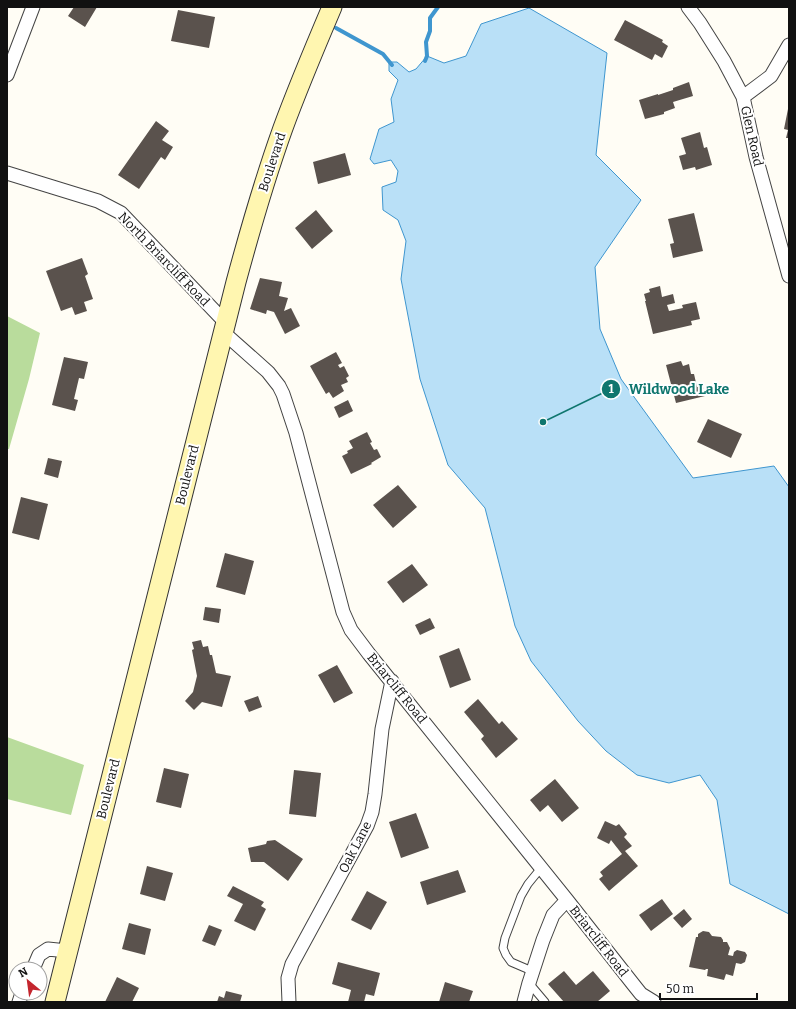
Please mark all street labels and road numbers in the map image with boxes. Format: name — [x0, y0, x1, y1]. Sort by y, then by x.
street label: Glen Road — [738, 104, 766, 168]
street label: Boulevard — [255, 130, 289, 193]
street label: North Briarcliff Road — [115, 209, 213, 309]
street label: Boulevard — [172, 443, 202, 507]
street label: Briarcliff Road — [364, 650, 430, 726]
street label: Boulevard — [93, 757, 123, 821]
street label: Oak Lane — [336, 819, 374, 875]
street label: Briarcliff Road — [567, 902, 632, 980]

